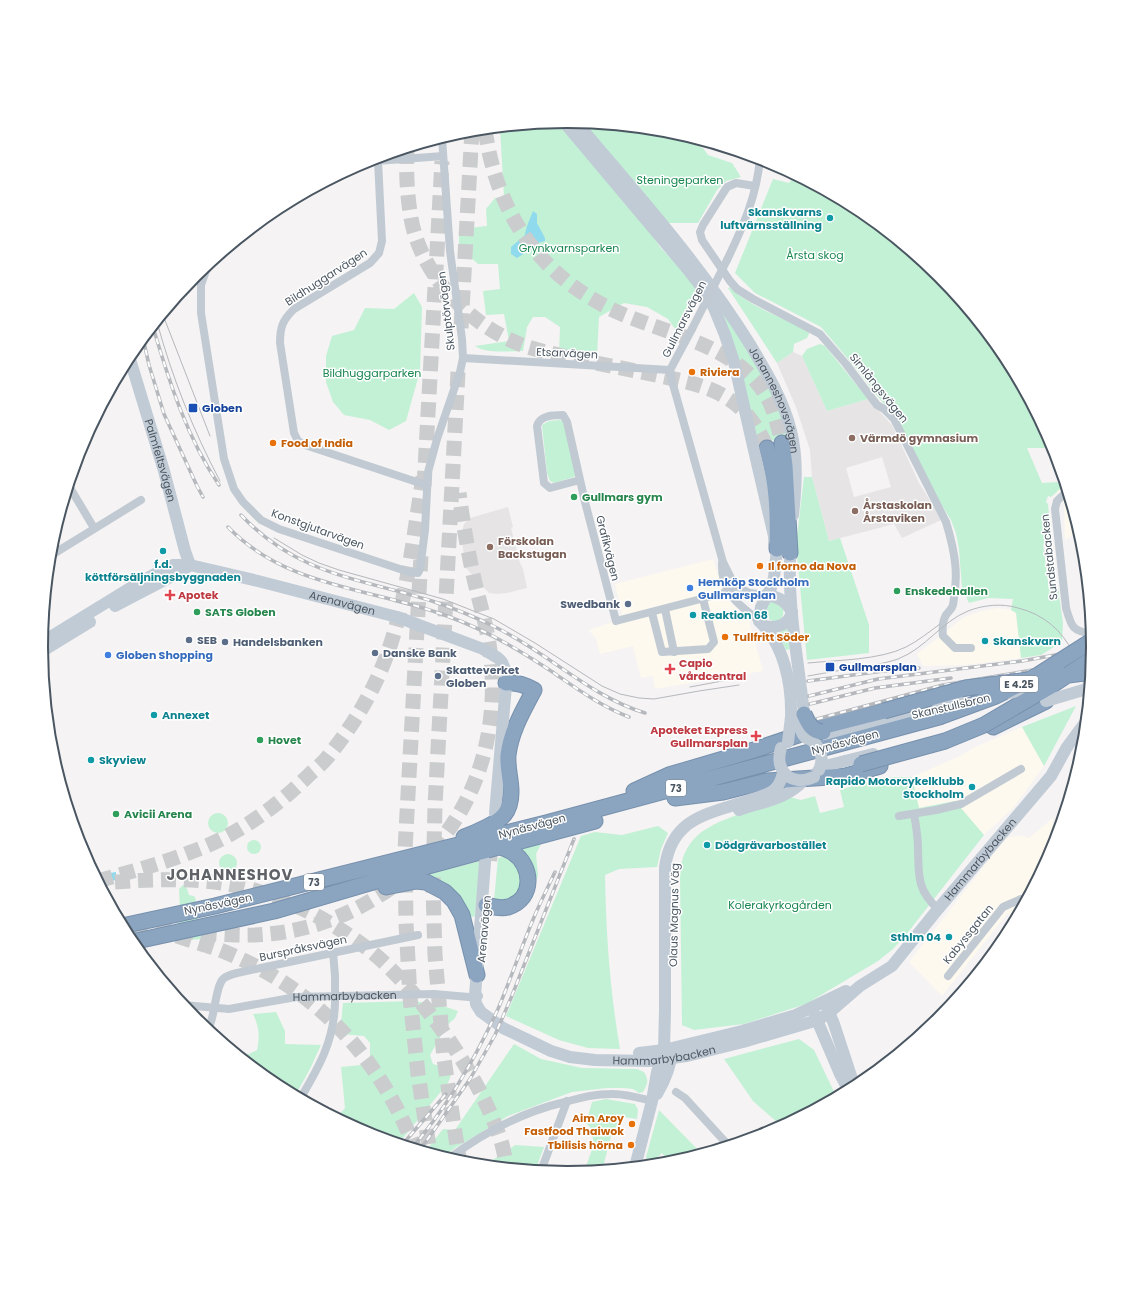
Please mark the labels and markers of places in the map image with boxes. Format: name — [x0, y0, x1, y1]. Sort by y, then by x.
place label: Skanskvarns luftvärnsställning — [720, 204, 822, 233]
marker: Skanskvarns luftvärnsställning — [825, 213, 835, 223]
place label: Riviera — [700, 364, 740, 380]
marker: Riviera — [687, 367, 697, 377]
place label: Globen — [202, 400, 242, 416]
marker: Globen — [187, 402, 199, 414]
place label: Värmdö gymnasium — [860, 430, 978, 446]
marker: Värmdö gymnasium — [847, 433, 857, 443]
place label: Food of India — [281, 435, 353, 451]
marker: Food of India — [268, 438, 278, 448]
place label: Gullmars gym — [582, 489, 663, 505]
marker: Gullmars gym — [569, 492, 579, 502]
place label: Årstaskolan Årstaviken — [863, 497, 932, 526]
marker: Årstaskolan Årstaviken — [850, 506, 860, 516]
place label: Förskolan Backstugan — [498, 533, 567, 562]
marker: Förskolan Backstugan — [485, 542, 495, 552]
marker: f.d. köttförsäljningsbyggnaden — [158, 546, 168, 556]
place label: f.d. köttförsäljningsbyggnaden — [85, 556, 241, 585]
place label: Il forno da Nova — [768, 558, 856, 574]
marker: Il forno da Nova — [755, 561, 765, 571]
place label: Hemköp Stockholm Gullmarsplan — [698, 574, 809, 603]
marker: Hemköp Stockholm Gullmarsplan — [685, 583, 695, 593]
place label: Enskedehallen — [905, 583, 988, 599]
marker: Enskedehallen — [892, 586, 902, 596]
place label: Apotek — [178, 587, 219, 603]
marker: Apotek — [165, 590, 175, 600]
place label: Swedbank — [560, 596, 620, 612]
marker: Swedbank — [623, 599, 633, 609]
place label: SATS Globen — [205, 604, 276, 620]
marker: SATS Globen — [192, 607, 202, 617]
place label: Reaktion 68 — [701, 607, 768, 623]
marker: Reaktion 68 — [688, 610, 698, 620]
place label: Tullfritt Söder — [733, 629, 810, 645]
place label: SEB — [197, 632, 217, 648]
marker: Tullfritt Söder — [720, 632, 730, 642]
place label: Skanskvarn — [993, 633, 1061, 649]
place label: Handelsbanken — [233, 634, 323, 650]
marker: SEB — [184, 635, 194, 645]
marker: Skanskvarn — [980, 636, 990, 646]
marker: Handelsbanken — [220, 637, 230, 647]
place label: Danske Bank — [383, 645, 457, 661]
place label: Globen Shopping — [116, 647, 213, 663]
marker: Danske Bank — [370, 648, 380, 658]
marker: Globen Shopping — [103, 650, 113, 660]
place label: Capio vårdcentral — [679, 655, 746, 684]
place label: Gullmarsplan — [839, 659, 917, 675]
marker: Gullmarsplan — [824, 661, 836, 673]
place label: Skatteverket Globen — [446, 662, 520, 691]
marker: Capio vårdcentral — [664, 663, 676, 675]
marker: Skatteverket Globen — [433, 671, 443, 681]
place label: Annexet — [162, 707, 210, 723]
marker: Annexet — [149, 710, 159, 720]
place label: Apoteket Express Gullmarsplan — [650, 722, 748, 751]
marker: Apoteket Express Gullmarsplan — [751, 731, 761, 741]
place label: Hovet — [268, 732, 302, 748]
marker: Hovet — [255, 735, 265, 745]
place label: Skyview — [99, 752, 146, 768]
marker: Skyview — [86, 755, 96, 765]
place label: Rapido Motorcykelklubb Stockholm — [826, 773, 965, 802]
marker: Rapido Motorcykelklubb Stockholm — [967, 782, 977, 792]
place label: Avicii Arena — [124, 806, 192, 822]
marker: Avicii Arena — [111, 809, 121, 819]
place label: Dödgrävarbostället — [715, 837, 827, 853]
marker: Dödgrävarbostället — [702, 840, 712, 850]
place label: Sthlm 04 — [891, 929, 942, 945]
marker: Sthlm 04 — [944, 932, 954, 942]
place label: Aim Aroy Fastfood Thaiwok — [524, 1110, 624, 1139]
marker: Aim Aroy Fastfood Thaiwok — [627, 1119, 637, 1129]
place label: Tbilisis hörna — [547, 1137, 623, 1153]
marker: Tbilisis hörna — [626, 1140, 636, 1150]

